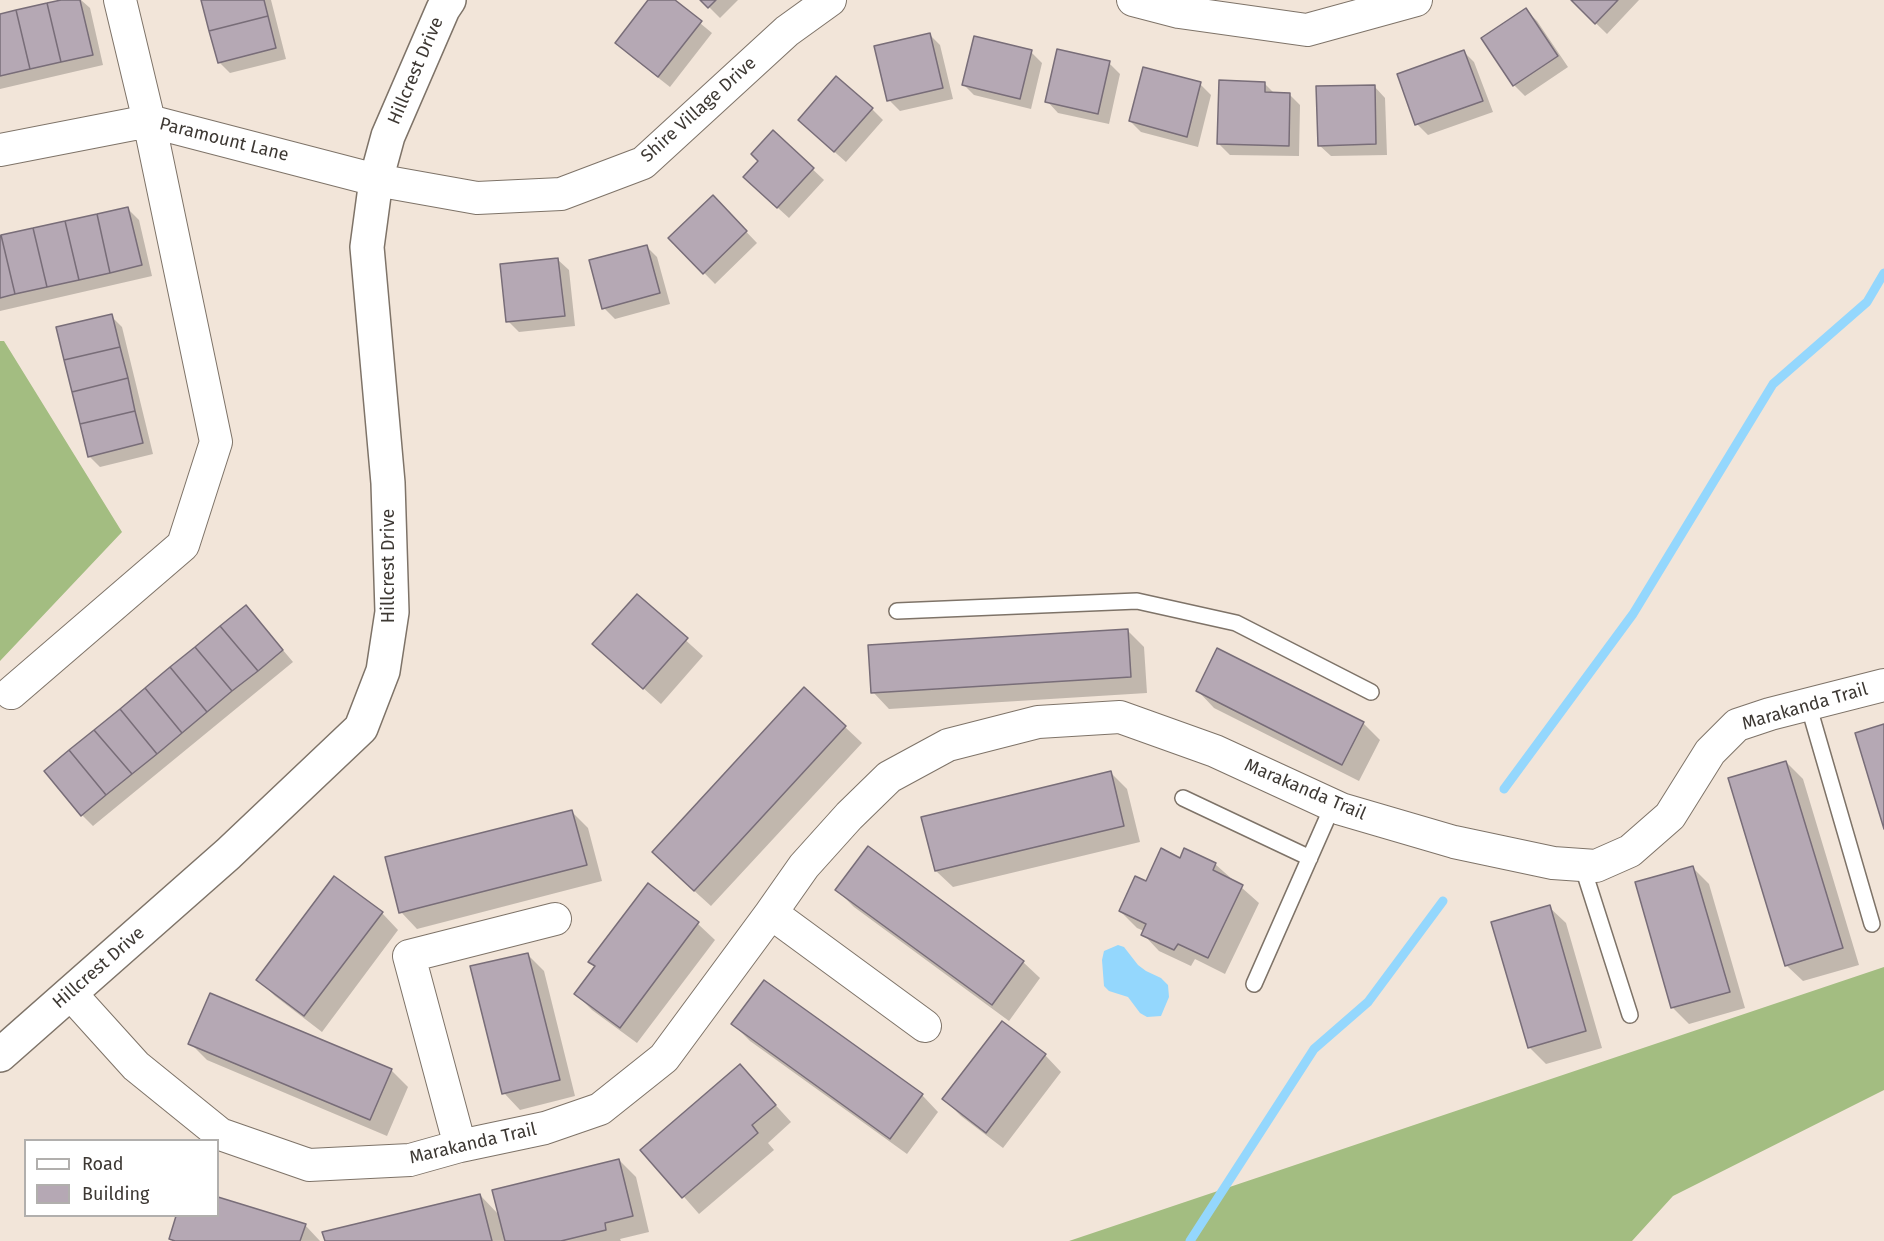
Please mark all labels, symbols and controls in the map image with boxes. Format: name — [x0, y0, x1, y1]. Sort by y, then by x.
street label: Hillcrest Drive — [384, 14, 448, 128]
street label: Shire Village Drive — [637, 53, 761, 167]
street label: Paramount Lane — [157, 113, 291, 167]
street label: Hillcrest Drive — [378, 509, 400, 623]
street label: Marakanda Trail — [1740, 679, 1870, 735]
street label: Marakanda Trail — [1241, 755, 1369, 825]
street label: Hillcrest Drive — [49, 922, 149, 1014]
street label: Marakanda Trail — [407, 1119, 539, 1169]
legend — [24, 1139, 219, 1217]
text: Road — [82, 1153, 124, 1175]
text: Building — [82, 1183, 149, 1205]

